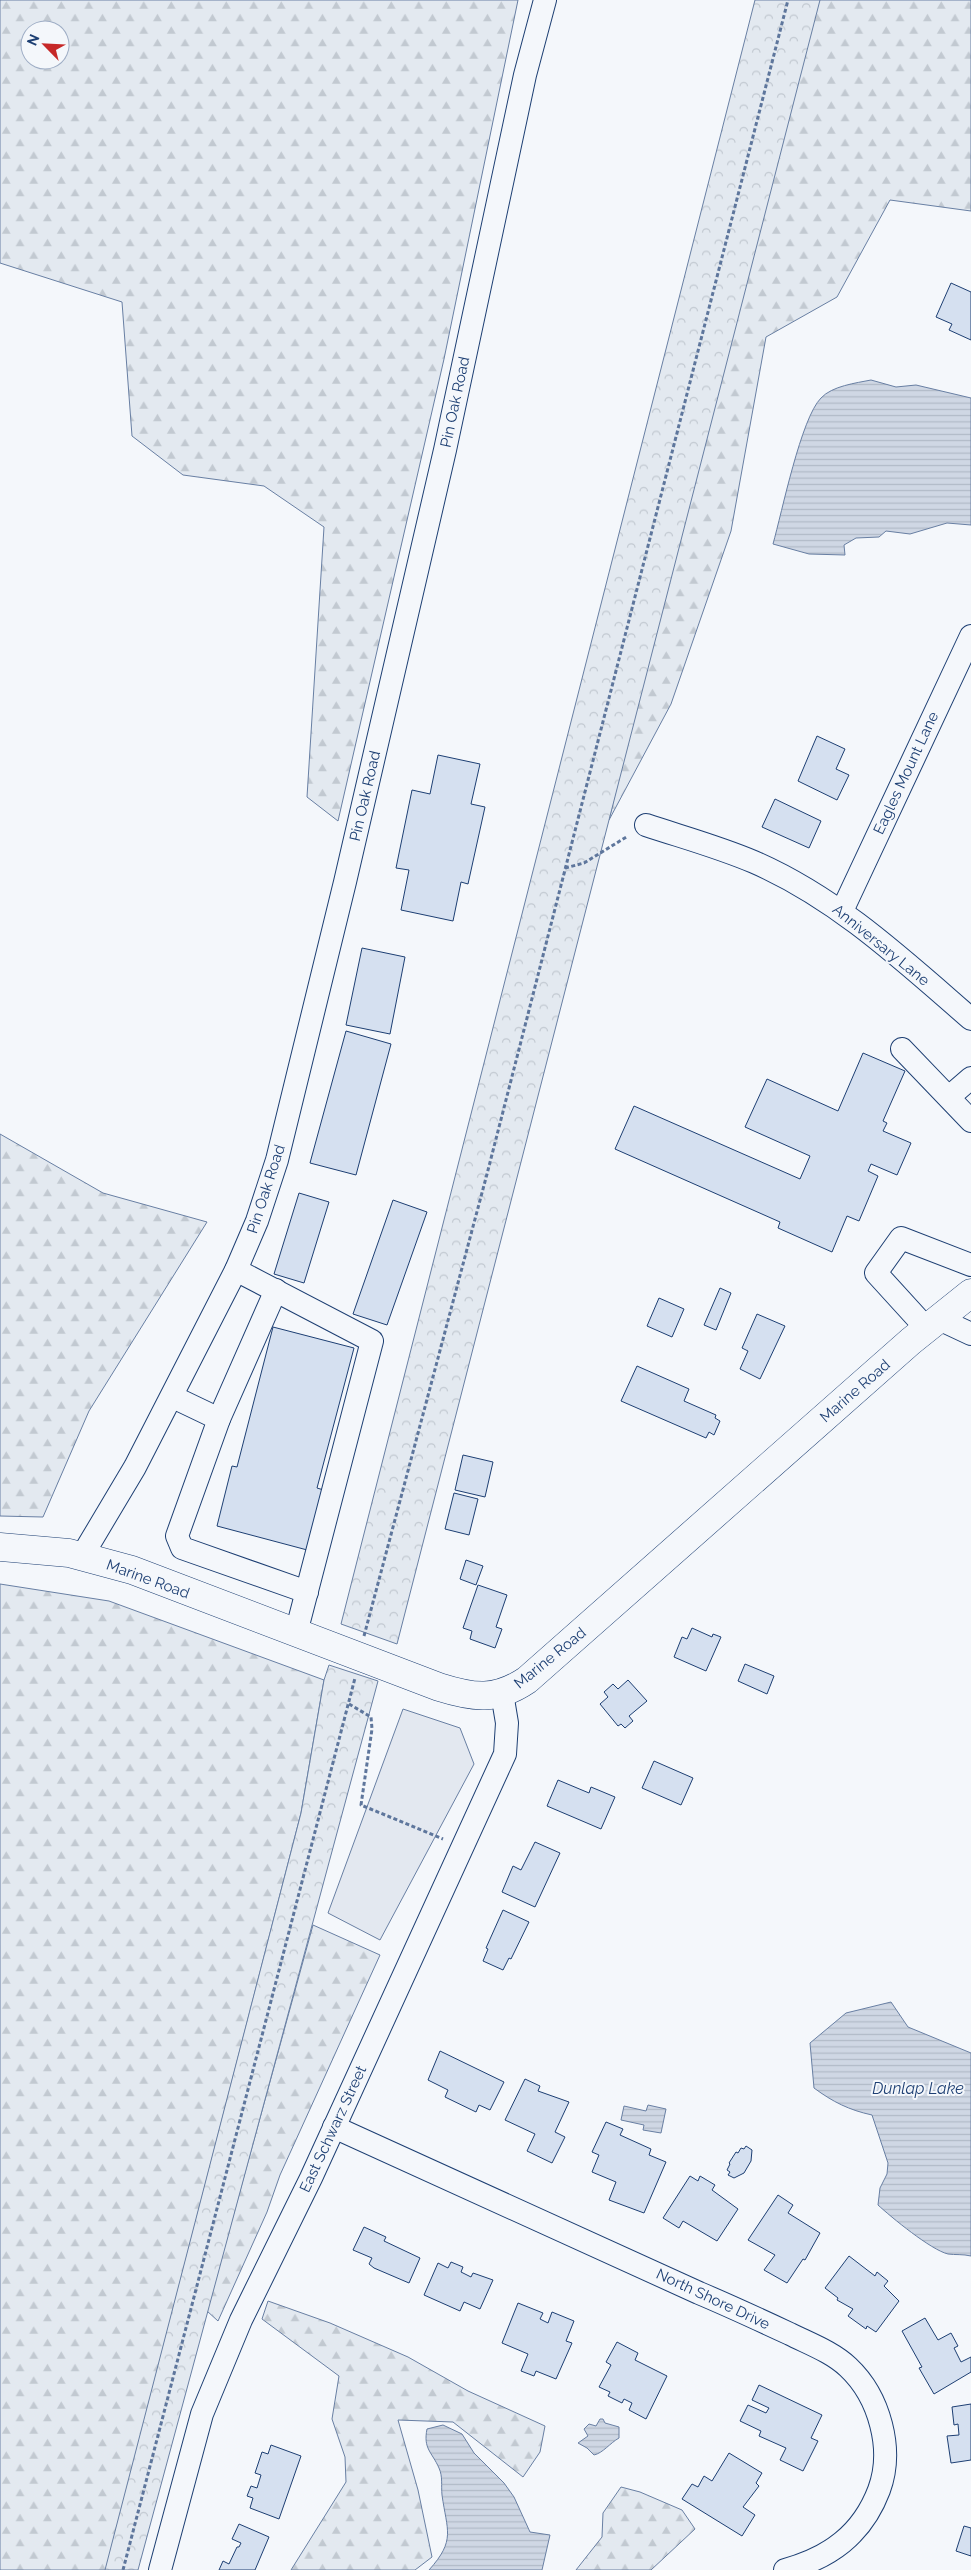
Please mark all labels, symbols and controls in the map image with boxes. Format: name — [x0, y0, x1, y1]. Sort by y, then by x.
north arrow — [20, 20, 70, 70]
text: N — [24, 32, 43, 48]
street label: Pin Oak Road — [437, 355, 473, 449]
street label: Eagles Mount Lane — [870, 709, 942, 837]
street label: Pin Oak Road — [346, 749, 384, 843]
street label: Anniversary Lane — [829, 900, 933, 990]
street label: Pin Oak Road — [243, 1142, 289, 1236]
street label: Marine Road — [816, 1356, 894, 1426]
street label: Marine Road — [104, 1556, 192, 1602]
street label: Marine Road — [510, 1624, 590, 1692]
street label: East Schwarz Street — [296, 2063, 370, 2195]
water label: Dunlap Lake — [872, 2079, 964, 2098]
street label: North Shore Drive — [653, 2265, 773, 2333]

